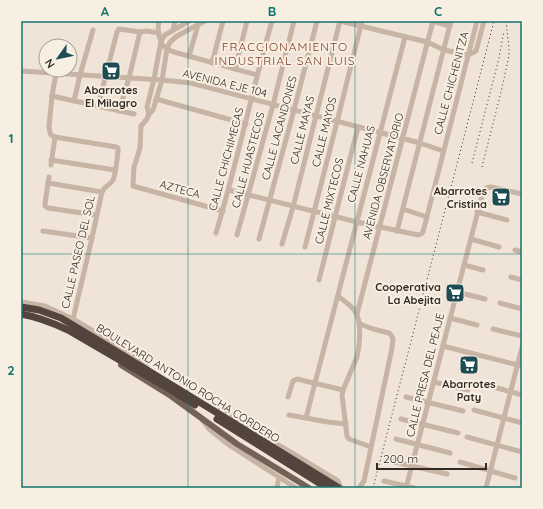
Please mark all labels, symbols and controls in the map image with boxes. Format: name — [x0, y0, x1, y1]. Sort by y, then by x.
text: A — [101, 3, 110, 19]
text: B — [268, 3, 276, 19]
text: C — [434, 3, 442, 19]
street label: CALLE CHICHENITZA — [431, 30, 471, 136]
north arrow — [38, 38, 78, 78]
district label: FRACCIONAMIENTO INDUSTRIAL SAN LUIS — [214, 39, 356, 68]
text: N — [42, 56, 58, 71]
supermarket icon: Abarrotes El Milagro — [100, 60, 122, 82]
street label: AVENIDA EJE 104 — [181, 66, 269, 100]
street label: CALLE LACANDONES — [258, 74, 300, 182]
place label: Abarrotes El Milagro — [84, 83, 138, 110]
street label: CALLE MAYAS — [287, 94, 317, 166]
street label: CALLE MAYOS — [309, 96, 339, 168]
street label: CALLE CHICHIMECAS — [205, 106, 247, 212]
street label: CALLE HUASTECOS — [228, 110, 268, 210]
street label: AVENIDA OBSERVATORIO — [359, 111, 407, 241]
street label: CALLE NAHUAS — [344, 124, 378, 204]
text: 1 — [8, 130, 14, 146]
street label: CALLE MIXTECOS — [312, 156, 346, 246]
street label: AZTECA — [158, 177, 202, 201]
place label: Abarrotes Cristina — [434, 184, 487, 211]
supermarket icon: Abarrotes Cristina — [490, 186, 512, 208]
street label: CALLE PASEO DEL SOL — [58, 194, 98, 310]
place label: Cooperativa La Abejita — [375, 280, 441, 307]
supermarket icon: Cooperativa La Abejita — [444, 282, 466, 304]
street label: CALLE PRESA DEL PEAJE — [403, 312, 447, 438]
street label: BOULEVARD ANTONIO ROCHA CORDERO — [94, 320, 282, 446]
supermarket icon: Abarrotes Paty — [458, 354, 480, 376]
text: 2 — [7, 362, 15, 378]
place label: Abarrotes Paty — [442, 377, 496, 404]
scale bar — [377, 445, 486, 471]
text: 200 m — [383, 451, 418, 466]

